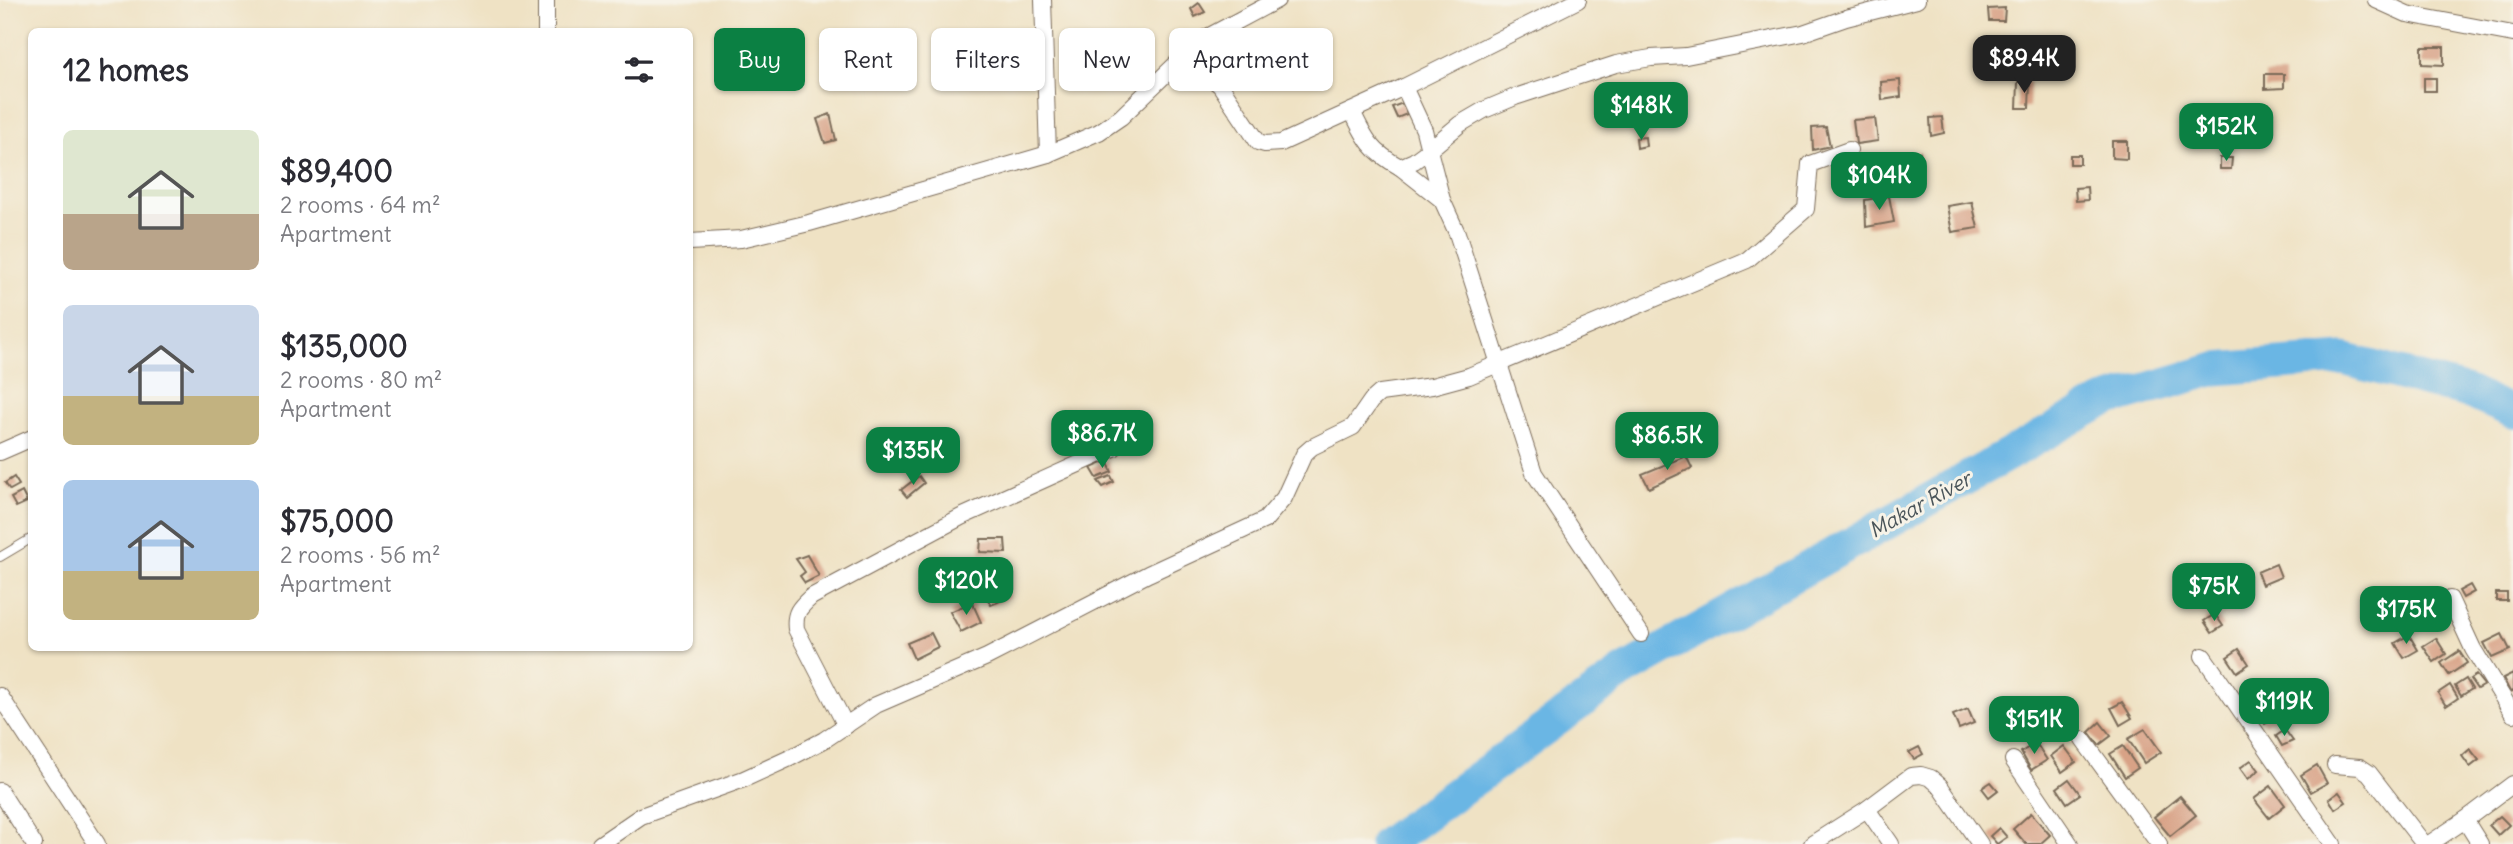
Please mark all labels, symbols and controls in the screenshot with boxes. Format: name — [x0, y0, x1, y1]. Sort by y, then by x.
chip: Buy — [714, 28, 805, 91]
chip: Rent — [819, 28, 917, 91]
chip: Filters — [931, 28, 1045, 91]
chip: New — [1059, 28, 1155, 91]
chip: Apartment — [1169, 28, 1333, 91]
pin: $89.4K — [1967, 36, 2081, 95]
text: $89.4K — [1989, 43, 2059, 72]
text: 12 homes — [63, 51, 189, 89]
icon: filters — [620, 51, 658, 89]
pin: $148K — [1592, 82, 1690, 142]
text: $148K — [1610, 90, 1672, 119]
pin: $152K — [2177, 104, 2275, 163]
text: $152K — [2195, 111, 2257, 140]
text: $89,400 — [280, 152, 393, 190]
pin: $104K — [1830, 152, 1928, 212]
icon: home — [119, 158, 203, 242]
text: $104K — [1847, 160, 1911, 189]
text: 2 rooms · 64 m² — [280, 190, 441, 219]
text: Apartment — [280, 219, 392, 248]
text: $135,000 — [280, 327, 408, 365]
icon: home — [119, 333, 203, 417]
text: 2 rooms · 80 m² — [280, 365, 442, 394]
text: Apartment — [280, 394, 392, 423]
pin: $86.7K — [1045, 410, 1159, 470]
pin: $86.5K — [1610, 412, 1724, 472]
text: $86.7K — [1067, 418, 1137, 447]
text: $86.5K — [1631, 420, 1703, 449]
pin: $135K — [864, 428, 962, 487]
text: $135K — [882, 435, 944, 464]
water label: Makar River — [1864, 464, 1978, 544]
text: $75,000 — [280, 502, 394, 540]
icon: home — [119, 508, 203, 592]
text: 2 rooms · 56 m² — [280, 540, 441, 569]
pin: $120K — [917, 558, 1015, 617]
pin: $75K — [2173, 564, 2255, 623]
text: $120K — [934, 565, 998, 594]
text: Apartment — [280, 569, 392, 598]
text: $75K — [2188, 571, 2240, 600]
pin: $175K — [2357, 586, 2455, 646]
text: $175K — [2376, 594, 2436, 623]
pin: $119K — [2235, 678, 2333, 738]
text: $119K — [2255, 686, 2313, 715]
pin: $151K — [1985, 696, 2083, 756]
text: $151K — [2005, 704, 2063, 733]

